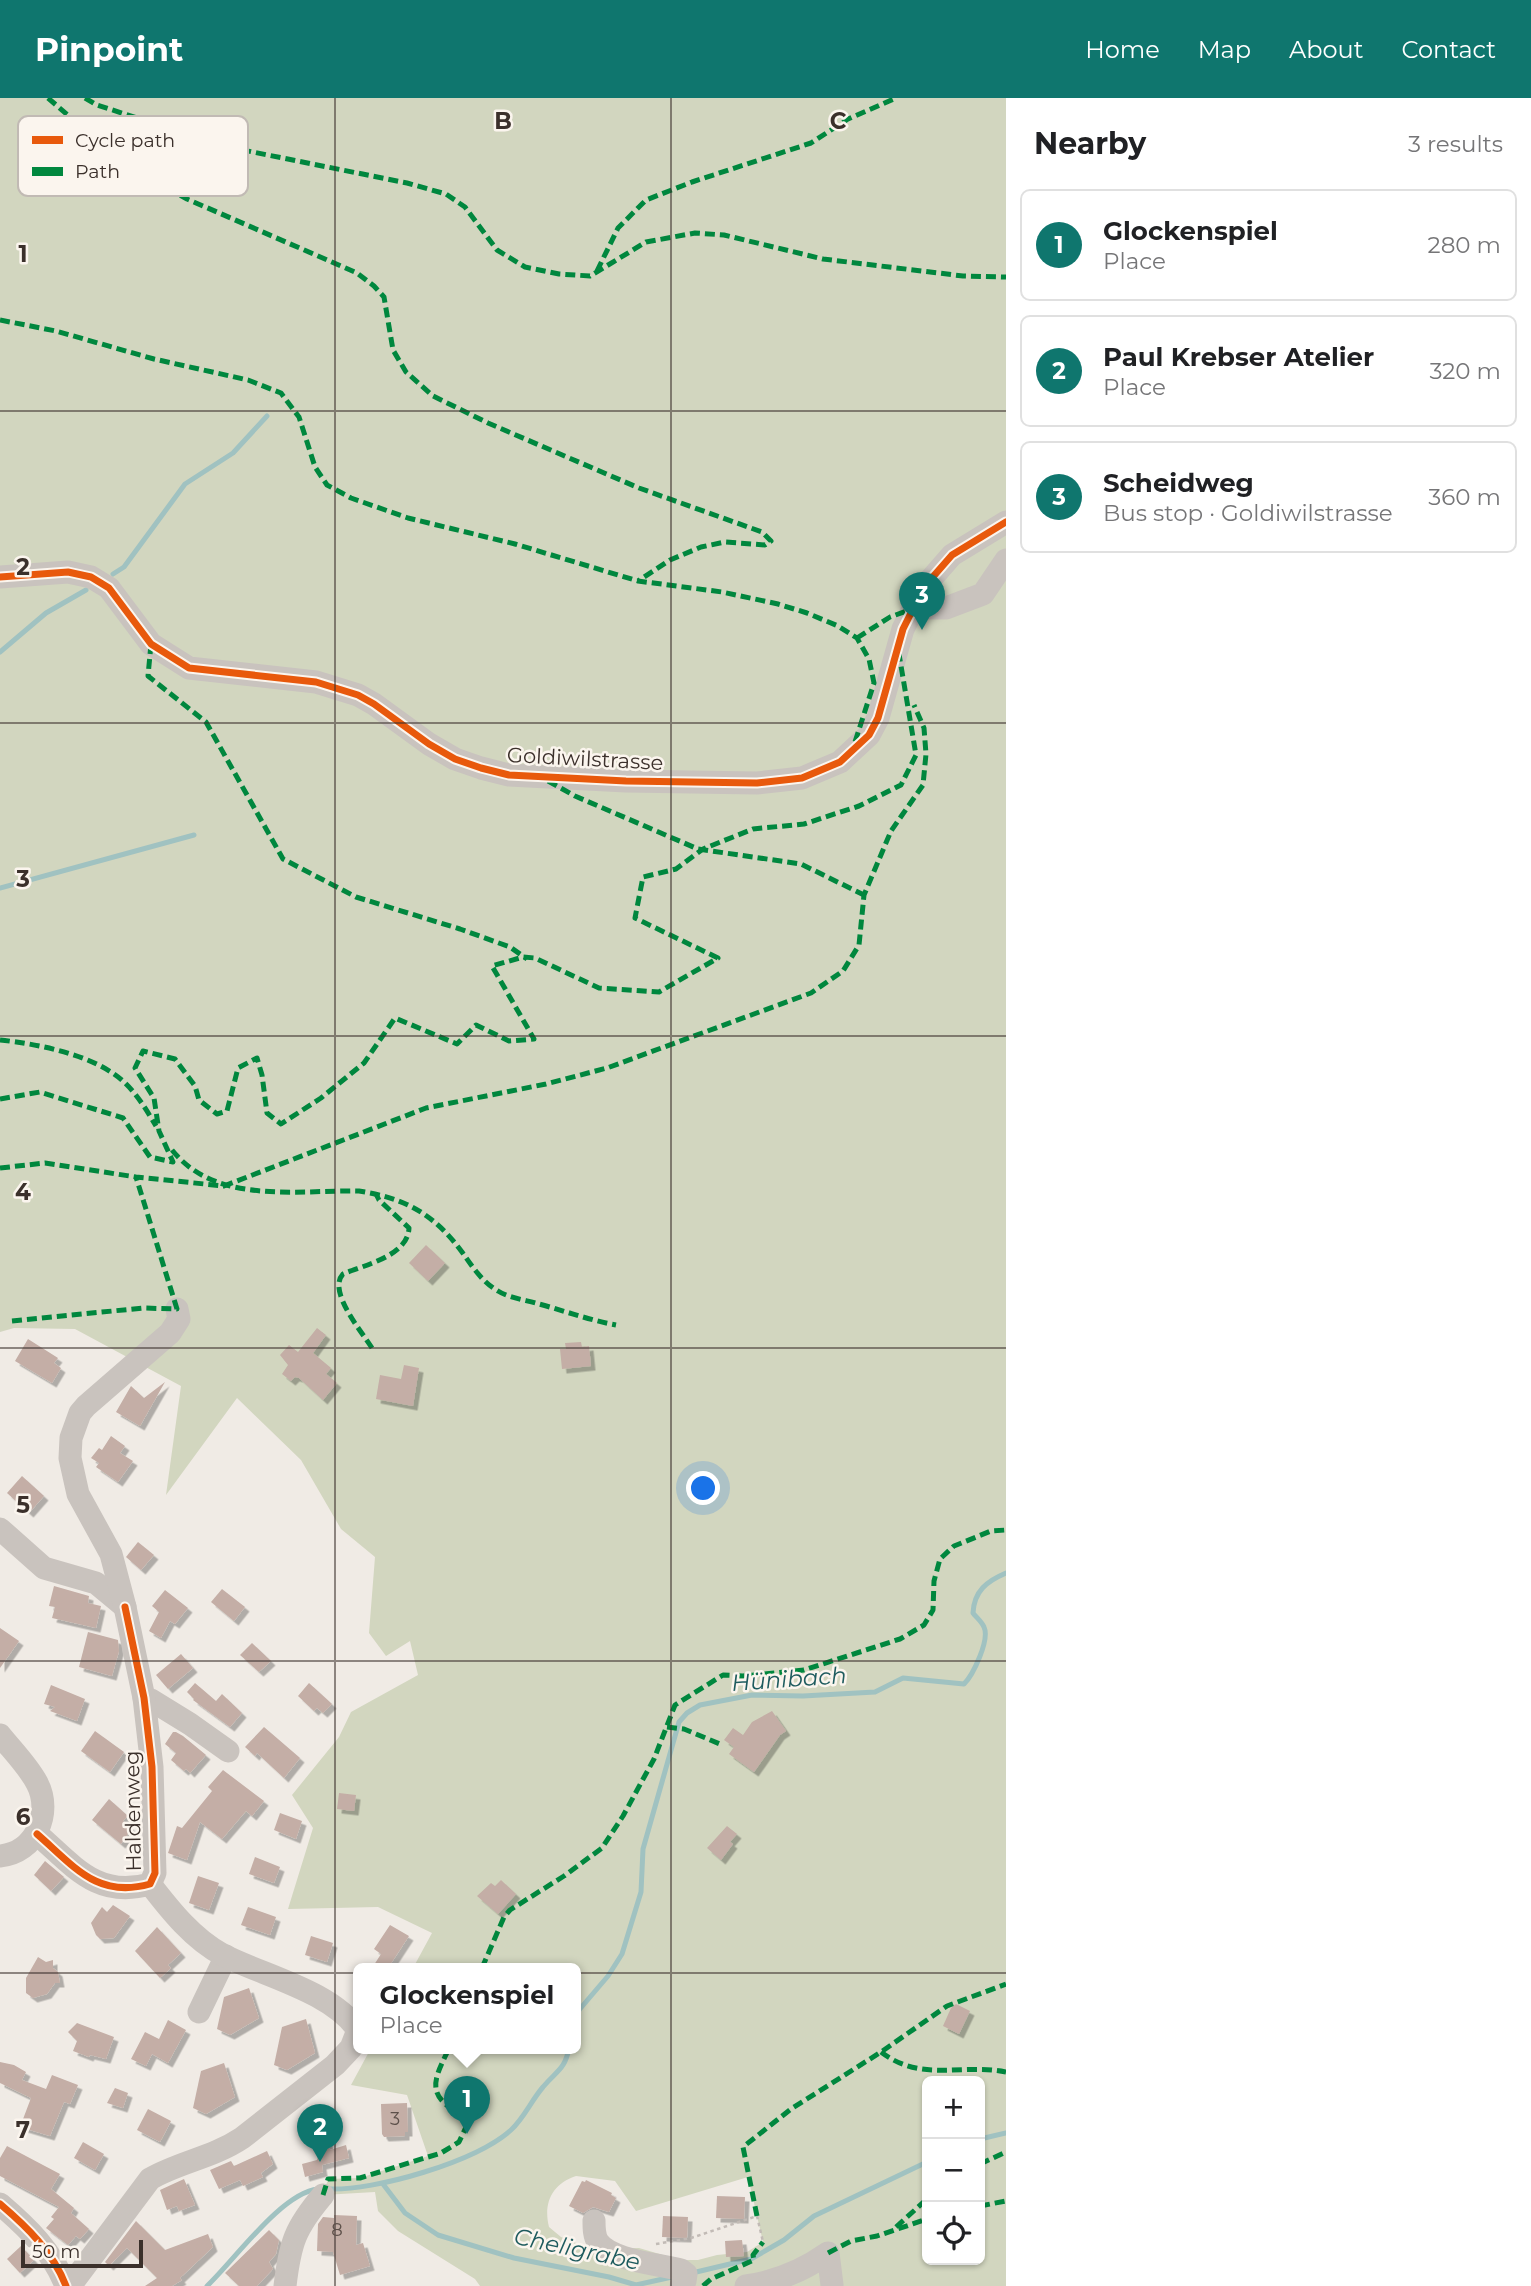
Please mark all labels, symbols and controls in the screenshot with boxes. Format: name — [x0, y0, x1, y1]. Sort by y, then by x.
text: Pinpoint — [35, 29, 183, 69]
text: Home — [1085, 35, 1160, 64]
text: Map — [1198, 35, 1251, 64]
text: About — [1289, 35, 1363, 64]
text: Contact — [1401, 35, 1496, 64]
text: B — [494, 107, 512, 135]
text: C — [830, 107, 847, 135]
legend — [18, 116, 248, 196]
text: Nearby — [1034, 125, 1146, 162]
text: Cycle path — [75, 129, 175, 152]
text: 3 results — [1408, 130, 1503, 158]
text: Path — [75, 160, 120, 183]
text: Glockenspiel — [1103, 215, 1278, 247]
text: 1 — [1054, 231, 1064, 259]
text: 280 m — [1428, 231, 1501, 259]
text: 1 — [18, 240, 28, 268]
text: Place — [1103, 247, 1166, 275]
text: Paul Krebser Atelier — [1103, 341, 1374, 373]
text: 2 — [1052, 357, 1066, 385]
text: 320 m — [1429, 357, 1501, 385]
text: Place — [1103, 373, 1166, 401]
text: Scheidweg — [1103, 467, 1254, 499]
text: 3 — [1052, 483, 1066, 511]
text: 360 m — [1428, 483, 1501, 511]
text: Bus stop · Goldiwilstrasse — [1103, 499, 1393, 527]
text: 2 — [16, 553, 30, 581]
pin: 3 — [899, 572, 945, 630]
street label: Goldiwilstrasse — [506, 742, 664, 775]
text: 3 — [15, 865, 30, 893]
text: 4 — [15, 1178, 31, 1206]
your location — [686, 1471, 720, 1505]
text: 5 — [16, 1491, 30, 1519]
water label: Hünibach — [730, 1661, 848, 1697]
street label: Haldenweg — [119, 1750, 146, 1872]
text: 6 — [16, 1803, 31, 1831]
popup — [353, 1963, 581, 2054]
text: Glockenspiel — [380, 1979, 554, 2011]
text: Place — [380, 2011, 443, 2039]
pin: 1 — [444, 2076, 490, 2134]
map controls — [922, 2076, 985, 2265]
button: + — [922, 2076, 985, 2139]
pin: 2 — [297, 2104, 343, 2162]
house number: 3 — [390, 2108, 400, 2130]
text: 7 — [16, 2116, 30, 2144]
button: − — [922, 2139, 985, 2202]
button: locate — [922, 2202, 985, 2265]
house number: 8 — [331, 2219, 343, 2241]
water label: Cheligrabe — [511, 2222, 643, 2276]
scale bar — [21, 2237, 144, 2269]
text: 50 m — [32, 2240, 80, 2263]

